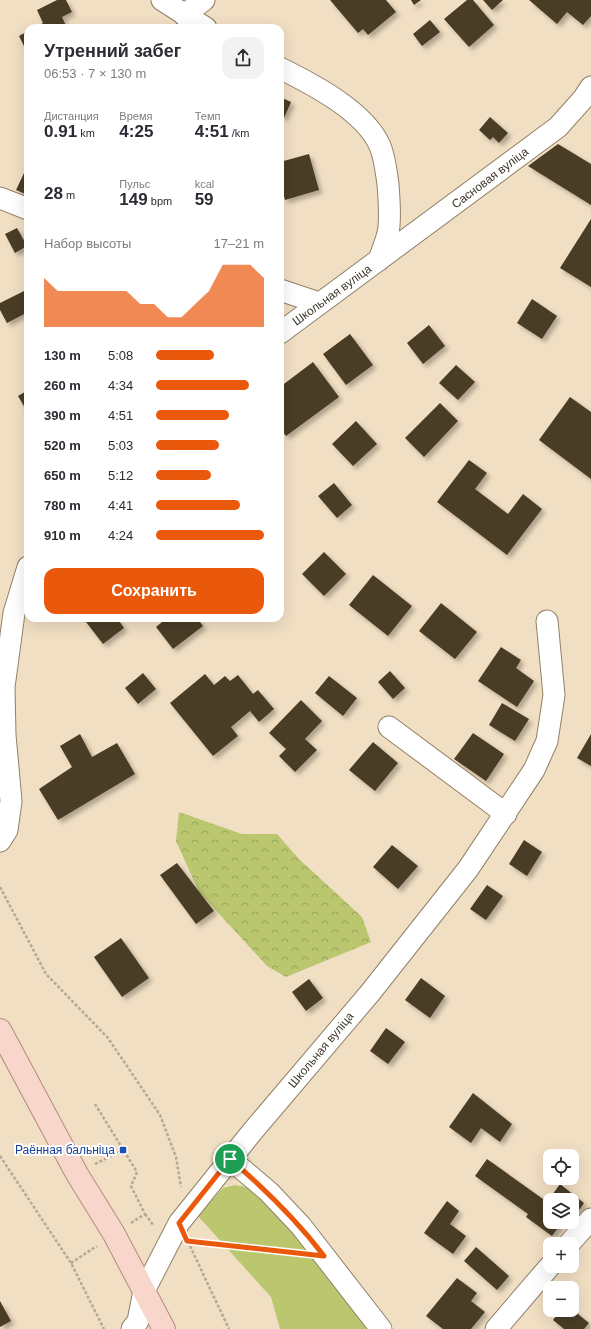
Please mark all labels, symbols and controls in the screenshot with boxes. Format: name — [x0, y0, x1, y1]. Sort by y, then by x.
button: share — [222, 37, 264, 79]
text: Утренний забег — [44, 41, 181, 61]
text: 06:53 · 7 × 130 m — [44, 66, 146, 81]
text: Дистанция — [44, 110, 99, 122]
text: Время — [119, 110, 152, 122]
text: Темп — [195, 110, 220, 122]
text: 0.91 — [44, 122, 77, 141]
text: 4:25 — [119, 122, 153, 141]
text: 4:51 — [195, 122, 229, 141]
text: km — [77, 127, 95, 139]
text: /km — [229, 127, 249, 139]
street label: Сасновая вуліца — [449, 144, 531, 211]
text: Пульс — [119, 178, 150, 190]
text: kcal — [195, 178, 214, 190]
text: 28 — [44, 184, 63, 203]
text: m — [63, 189, 75, 201]
text: 149 — [119, 190, 148, 209]
text: 59 — [195, 190, 214, 209]
text: bpm — [148, 195, 172, 207]
text: Набор высоты — [44, 236, 131, 251]
text: 17–21 m — [213, 236, 264, 251]
street label: Школьная вуліца — [290, 261, 374, 328]
text: 130 m — [44, 348, 81, 363]
text: 5:08 — [108, 348, 133, 363]
text: 260 m — [44, 378, 81, 393]
text: 4:34 — [108, 378, 133, 393]
text: 390 m — [44, 408, 81, 423]
text: 4:51 — [108, 408, 133, 423]
text: 520 m — [44, 438, 81, 453]
text: 5:03 — [108, 438, 133, 453]
text: 650 m — [44, 468, 81, 483]
text: 5:12 — [108, 468, 133, 483]
text: 780 m — [44, 498, 81, 513]
text: 4:41 — [108, 498, 133, 513]
text: 910 m — [44, 528, 81, 543]
text: 4:24 — [108, 528, 133, 543]
button: Сохранить — [44, 568, 264, 614]
street label: Школьная вуліца — [285, 1009, 357, 1091]
pin — [213, 1142, 247, 1176]
place label: Раённая бальніца — [15, 1143, 115, 1157]
marker: Раённая бальніца — [118, 1145, 128, 1155]
icon: arrive — [219, 1148, 241, 1170]
map controls — [543, 1149, 579, 1317]
button: locate — [543, 1149, 579, 1185]
button: layers — [543, 1193, 579, 1229]
button: + — [543, 1237, 579, 1273]
button: − — [543, 1281, 579, 1317]

